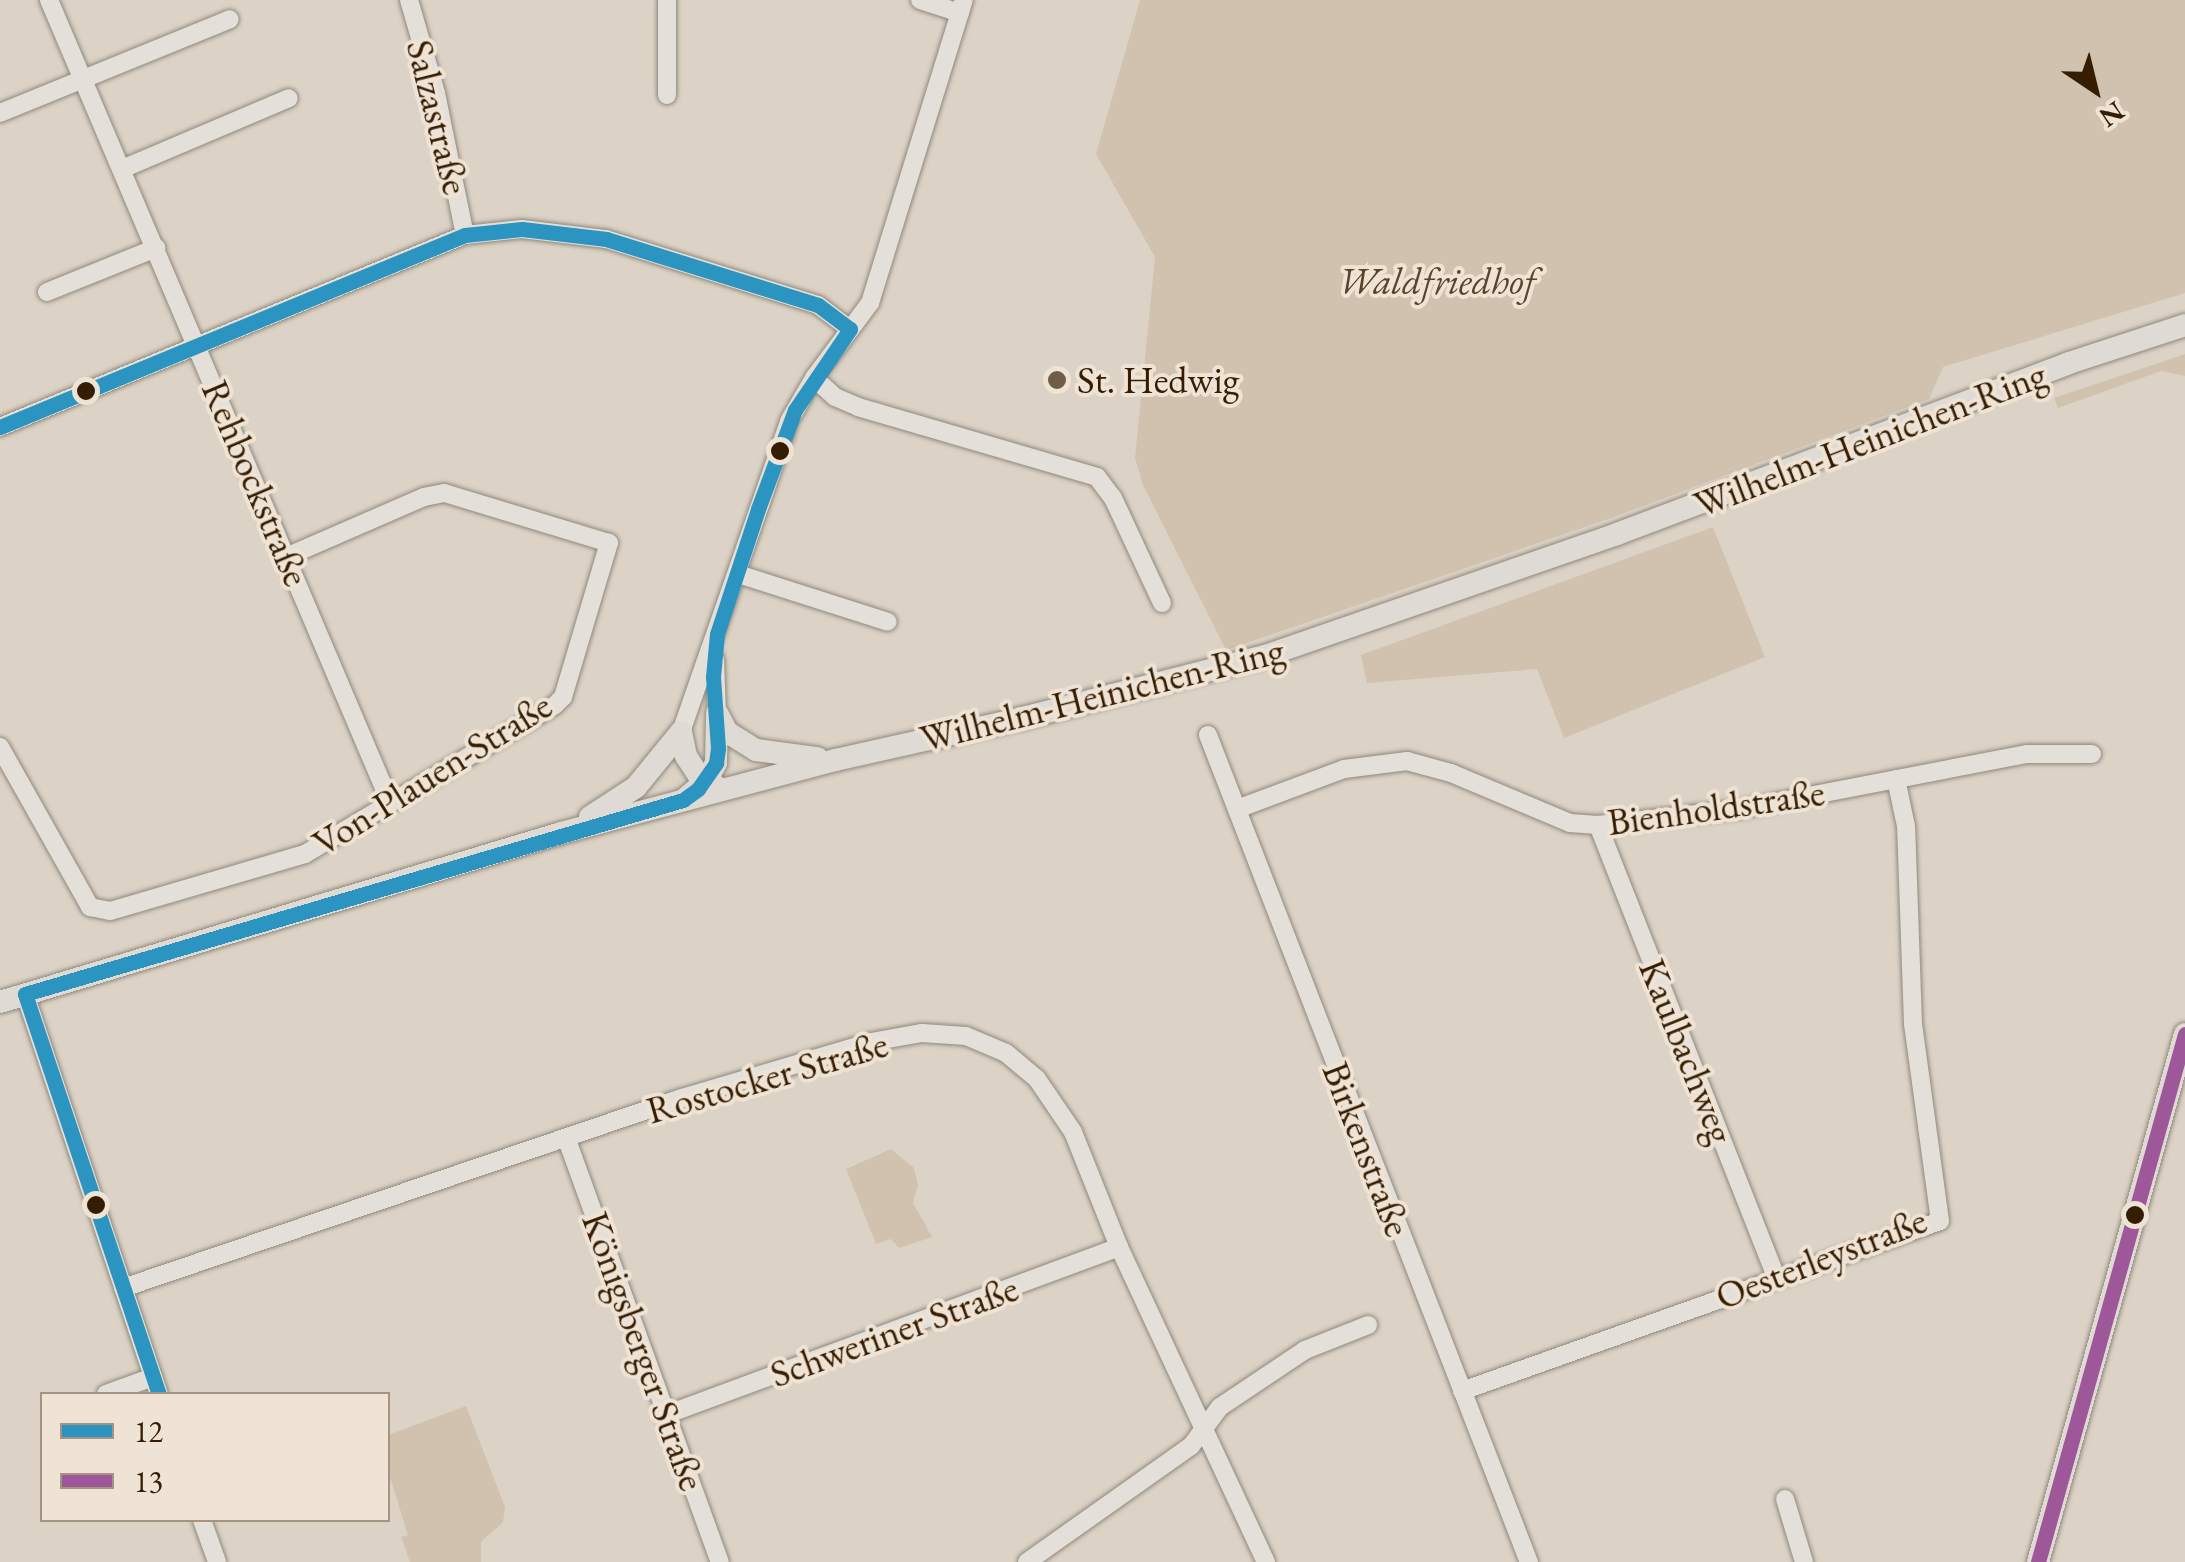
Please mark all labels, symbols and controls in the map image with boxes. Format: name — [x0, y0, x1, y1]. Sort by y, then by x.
street label: Salzastraße — [397, 35, 479, 199]
north arrow — [2045, 40, 2145, 140]
text: N — [2093, 93, 2132, 136]
park label: Waldfriedhof — [1338, 258, 1536, 304]
street label: Wilhelm-Heinichen-Ring — [1687, 351, 2053, 527]
place label: St. Hedwig — [1077, 357, 1239, 403]
marker: St. Hedwig — [1046, 369, 1068, 391]
street label: Rehbockstraße — [192, 373, 320, 593]
unlabelled marker — [76, 381, 96, 401]
unlabelled marker — [770, 441, 790, 461]
street label: Wilhelm-Heinichen-Ring — [915, 627, 1289, 761]
street label: Von-Plauen-Straße — [304, 682, 560, 866]
street label: Bienholdstraße — [1605, 769, 1827, 845]
street label: Kaulbachweg — [1629, 952, 1745, 1150]
street label: Rostocker Straße — [641, 1021, 893, 1133]
street label: Birkenstraße — [1313, 1055, 1421, 1243]
unlabelled marker — [86, 1195, 106, 1215]
street label: Oesterleystraße — [1709, 1197, 1933, 1319]
unlabelled marker — [2125, 1205, 2145, 1225]
street label: Königsberger Straße — [572, 1206, 716, 1496]
street label: Schweriner Straße — [764, 1265, 1024, 1397]
legend — [40, 1392, 390, 1522]
text: 12 — [134, 1412, 163, 1451]
text: 13 — [134, 1462, 163, 1501]

